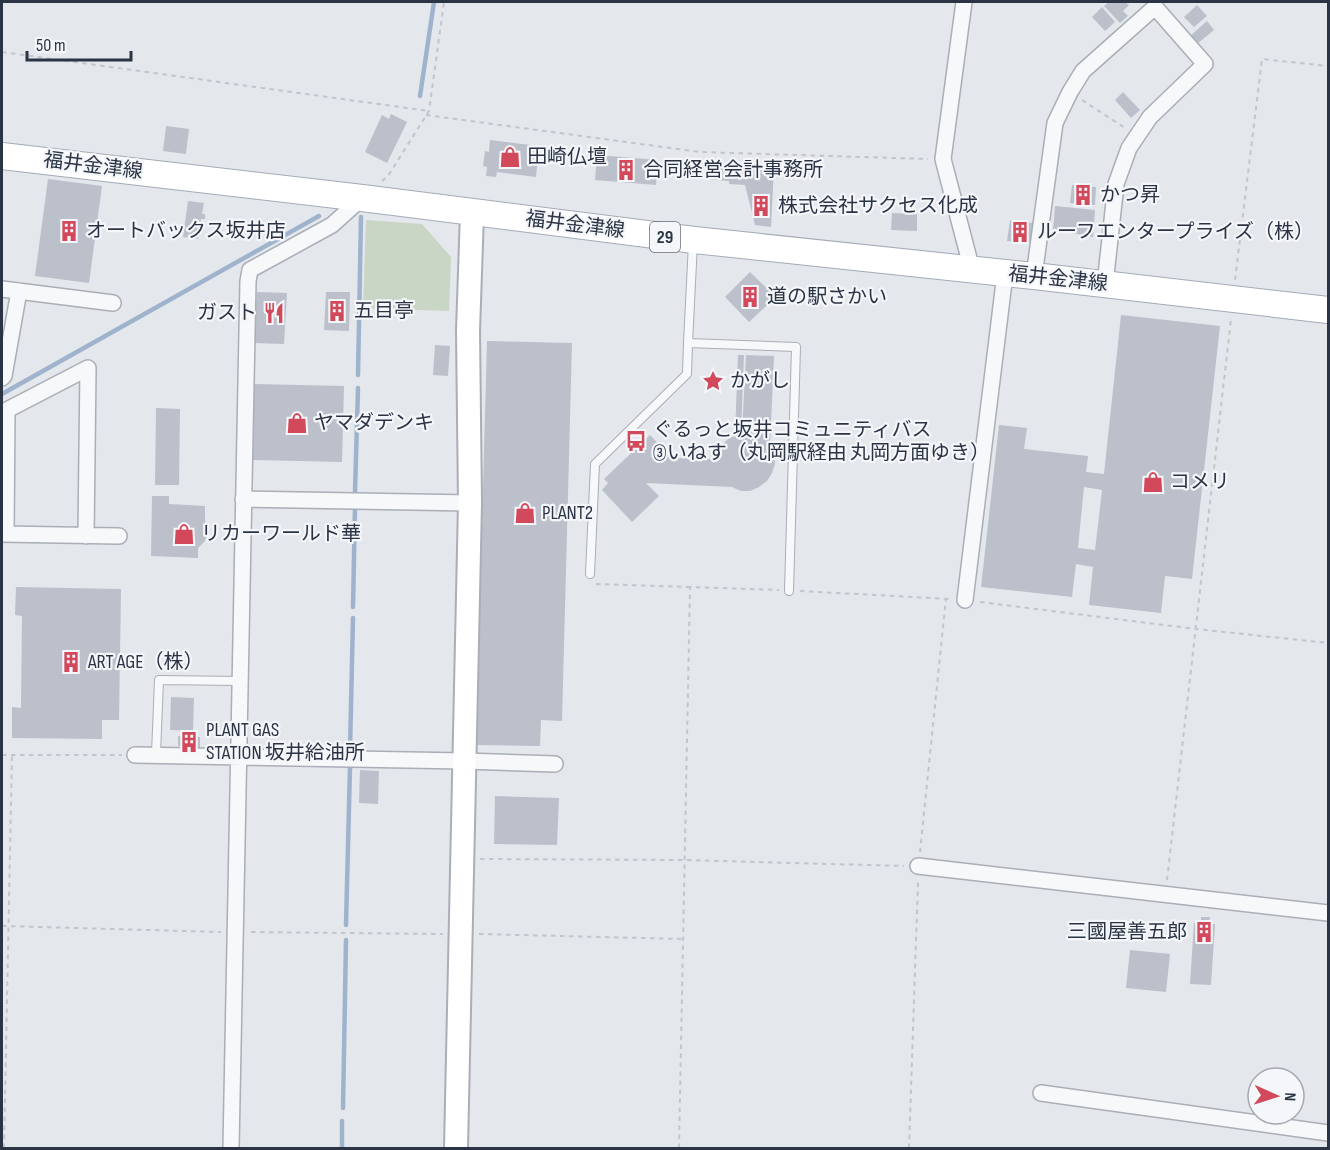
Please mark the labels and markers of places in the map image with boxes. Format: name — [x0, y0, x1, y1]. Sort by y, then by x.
shop icon: 田崎仏壇 — [498, 145, 522, 169]
place label: 田崎仏壇 — [527, 145, 607, 169]
building icon: 合同経営会計事務所 — [614, 158, 638, 182]
place label: 合同経営会計事務所 — [643, 158, 823, 182]
building icon: かつ昇 — [1071, 183, 1095, 207]
place label: かつ昇 — [1100, 183, 1160, 207]
building icon: 株式会社サクセス化成 — [749, 194, 773, 218]
place label: 株式会社サクセス化成 — [778, 194, 978, 218]
building icon: オートバックス坂井店 — [57, 219, 81, 243]
place label: オートバックス坂井店 — [86, 219, 285, 243]
building icon: ルーフエンタープライズ（株） — [1008, 220, 1032, 244]
place label: ルーフエンタープライズ（株） — [1037, 220, 1314, 244]
building icon: 道の駅さかい — [738, 285, 762, 309]
place label: 道の駅さかい — [767, 285, 887, 309]
building icon: 五目亭 — [325, 299, 349, 323]
place label: 五目亭 — [354, 299, 414, 323]
place label: ガスト — [197, 301, 257, 325]
restaurant icon: ガスト — [262, 301, 286, 325]
place icon: かがし — [701, 369, 725, 393]
place label: かがし — [730, 369, 790, 393]
shop icon: ヤマダデンキ — [285, 411, 309, 435]
place label: ヤマダデンキ — [314, 411, 434, 435]
place label: ぐるっと坂井コミュニティバス ③いねす（丸岡駅経由 丸岡方面ゆき） — [653, 418, 990, 465]
bus stop icon: ぐるっと坂井コミュニティバス ③いねす（丸岡駅経由 丸岡方面ゆき） — [624, 429, 648, 453]
shop icon: コメリ — [1141, 470, 1165, 494]
place label: コメリ — [1170, 470, 1230, 494]
shop icon: PLANT2 — [513, 501, 537, 525]
place label: PLANT2 — [542, 501, 593, 525]
shop icon: リカーワールド華 — [172, 522, 196, 546]
place label: リカーワールド華 — [201, 522, 361, 546]
building icon: ART AGE（株） — [59, 650, 83, 674]
place label: ART AGE（株） — [87, 650, 203, 674]
place label: PLANT GAS STATION 坂井給油所 — [206, 718, 365, 765]
building icon: PLANT GAS STATION 坂井給油所 — [177, 730, 201, 754]
place label: 三國屋善五郎 — [1067, 920, 1187, 944]
building icon: 三國屋善五郎 — [1192, 920, 1216, 944]

